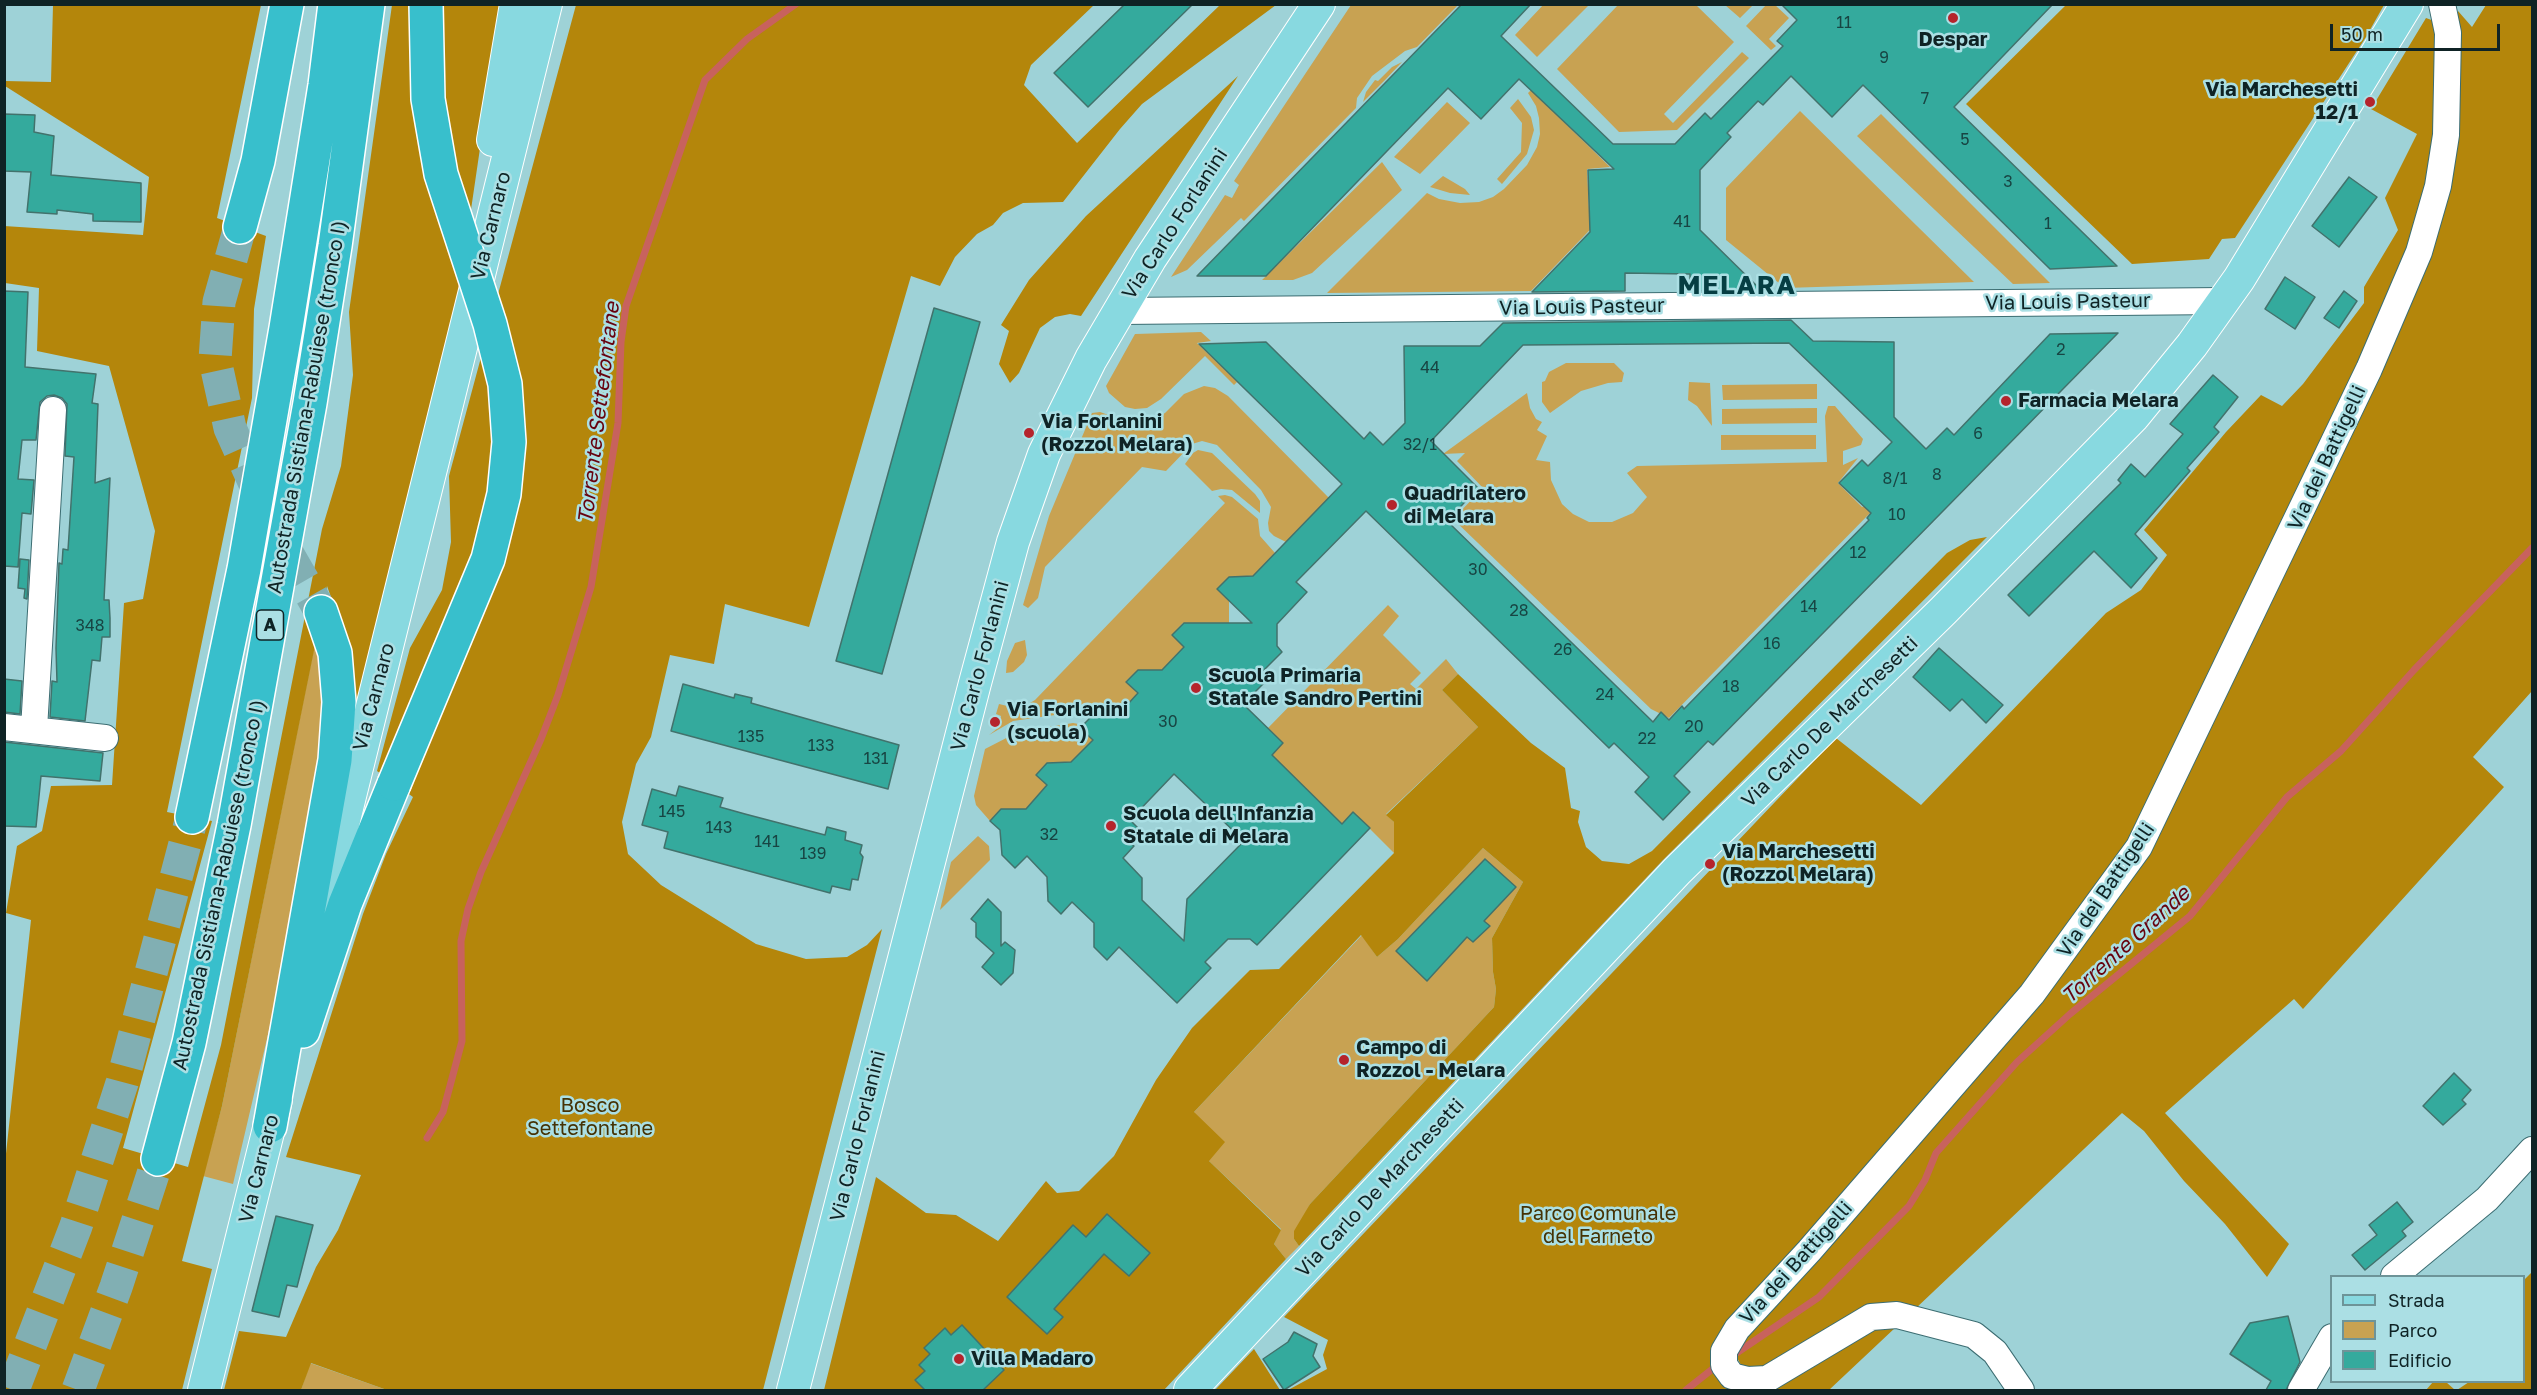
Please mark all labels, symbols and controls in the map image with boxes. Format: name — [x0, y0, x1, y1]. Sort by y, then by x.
marker: Despar — [1946, 11, 1960, 25]
scale bar — [2333, 12, 2502, 50]
house number: 11 — [1836, 13, 1852, 33]
text: 50 m — [2341, 23, 2383, 45]
place label: Despar — [1919, 28, 1987, 52]
house number: 9 — [1879, 48, 1889, 68]
place label: Via Marchesetti 12/1 — [2205, 78, 2358, 125]
house number: 7 — [1921, 89, 1929, 109]
marker: Via Marchesetti 12/1 — [2363, 95, 2377, 109]
house number: 5 — [1960, 130, 1970, 150]
street label: Via Carlo Forlanini — [1117, 144, 1233, 304]
street label: Via Carnaro — [466, 169, 516, 283]
house number: 3 — [2003, 172, 2013, 192]
house number: 41 — [1673, 212, 1691, 232]
house number: 1 — [2044, 214, 2052, 234]
street label: Autostrada Sistiana-Rabuiese (tronco I) — [262, 219, 352, 595]
district label: MELARA — [1678, 270, 1796, 302]
street label: Via Louis Pasteur — [1985, 289, 2151, 315]
street label: Via Louis Pasteur — [1499, 294, 1665, 320]
water label: Torrente Settefontane — [573, 301, 625, 525]
house number: 2 — [2056, 340, 2066, 360]
house number: 44 — [1420, 358, 1440, 378]
street label: Via dei Battigelli — [2283, 382, 2371, 534]
place label: Farmacia Melara — [2018, 389, 2179, 413]
marker: Farmacia Melara — [1999, 394, 2013, 408]
place label: Via Forlanini (Rozzol Melara) — [1041, 410, 1193, 457]
house number: 6 — [1973, 424, 1983, 444]
marker: Via Forlanini (Rozzol Melara) — [1022, 426, 1036, 440]
house number: 32/1 — [1403, 435, 1437, 455]
house number: 8 — [1932, 465, 1942, 485]
house number: 8/1 — [1882, 469, 1908, 489]
place label: Quadrilatero di Melara — [1404, 482, 1526, 529]
marker: Quadrilatero di Melara — [1385, 498, 1399, 512]
house number: 10 — [1888, 505, 1906, 525]
house number: 12 — [1849, 543, 1867, 563]
house number: 30 — [1468, 560, 1488, 580]
street label: Via Carlo Forlanini — [946, 578, 1014, 754]
house number: 14 — [1800, 597, 1818, 617]
house number: 28 — [1509, 601, 1529, 621]
road number: A — [256, 610, 284, 640]
house number: 348 — [76, 616, 104, 636]
street label: Via Carlo De Marchesetti — [1737, 631, 1923, 813]
house number: 16 — [1763, 634, 1781, 654]
street label: Via Carnaro — [348, 640, 400, 754]
house number: 26 — [1554, 640, 1572, 660]
place label: Scuola Primaria Statale Sandro Pertini — [1208, 664, 1422, 711]
house number: 18 — [1722, 677, 1740, 697]
marker: Scuola Primaria Statale Sandro Pertini — [1189, 681, 1203, 695]
house number: 24 — [1595, 685, 1615, 705]
street label: Autostrada Sistiana-Rabuiese (tronco I) — [168, 697, 270, 1073]
place label: Via Forlanini (scuola) — [1007, 698, 1128, 745]
house number: 30 — [1158, 712, 1178, 732]
marker: Via Forlanini (scuola) — [988, 715, 1002, 729]
house number: 20 — [1684, 717, 1704, 737]
house number: 135 — [738, 727, 764, 747]
house number: 22 — [1638, 729, 1656, 749]
house number: 133 — [808, 736, 834, 756]
house number: 131 — [864, 749, 888, 769]
house number: 145 — [659, 802, 685, 822]
place label: Scuola dell'Infanzia Statale di Melara — [1123, 802, 1314, 849]
house number: 143 — [706, 818, 732, 838]
street label: Via dei Battigelli — [2052, 818, 2160, 962]
marker: Scuola dell'Infanzia Statale di Melara — [1104, 819, 1118, 833]
house number: 32 — [1040, 825, 1058, 845]
house number: 141 — [754, 832, 780, 852]
place label: Via Marchesetti (Rozzol Melara) — [1722, 840, 1875, 887]
house number: 139 — [800, 844, 826, 864]
marker: Via Marchesetti (Rozzol Melara) — [1703, 857, 1717, 871]
water label: Torrente Grande — [2057, 881, 2195, 1009]
place label: Campo di Rozzol - Melara — [1356, 1036, 1505, 1083]
street label: Via Carlo Forlanini — [825, 1048, 891, 1224]
marker: Campo di Rozzol - Melara — [1337, 1053, 1351, 1067]
park label: Bosco Settefontane — [527, 1094, 653, 1141]
street label: Via Carlo De Marchesetti — [1291, 1094, 1469, 1282]
street label: Via Carnaro — [234, 1112, 284, 1226]
street label: Via dei Battigelli — [1735, 1197, 1857, 1329]
park label: Parco Comunale del Farneto — [1520, 1202, 1676, 1249]
legend — [2330, 1275, 2525, 1383]
text: Strada — [2388, 1289, 2445, 1311]
text: Parco — [2388, 1319, 2437, 1341]
place label: Villa Madaro — [971, 1347, 1093, 1371]
text: Edificio — [2388, 1349, 2452, 1371]
marker: Villa Madaro — [952, 1352, 966, 1366]

